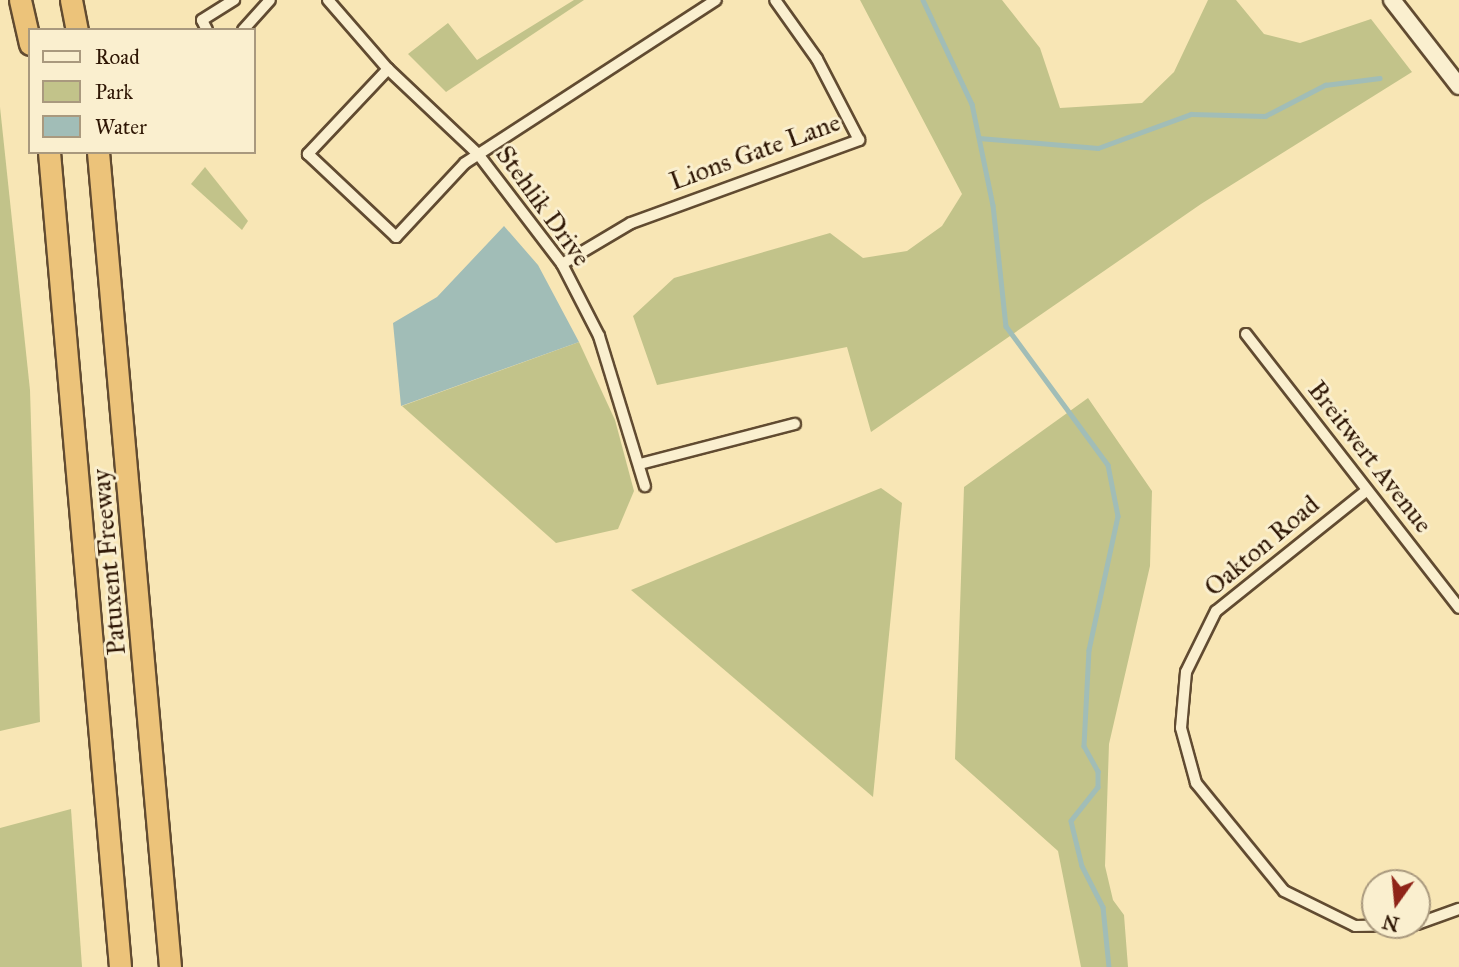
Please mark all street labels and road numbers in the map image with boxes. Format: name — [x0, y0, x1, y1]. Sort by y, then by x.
street label: Lions Gate Lane — [665, 107, 845, 197]
street label: Stehlik Drive — [489, 140, 597, 272]
street label: Breitwert Avenue — [1301, 375, 1439, 539]
street label: Patuxent Freeway — [85, 468, 133, 656]
street label: Oakton Road — [1198, 489, 1326, 603]

